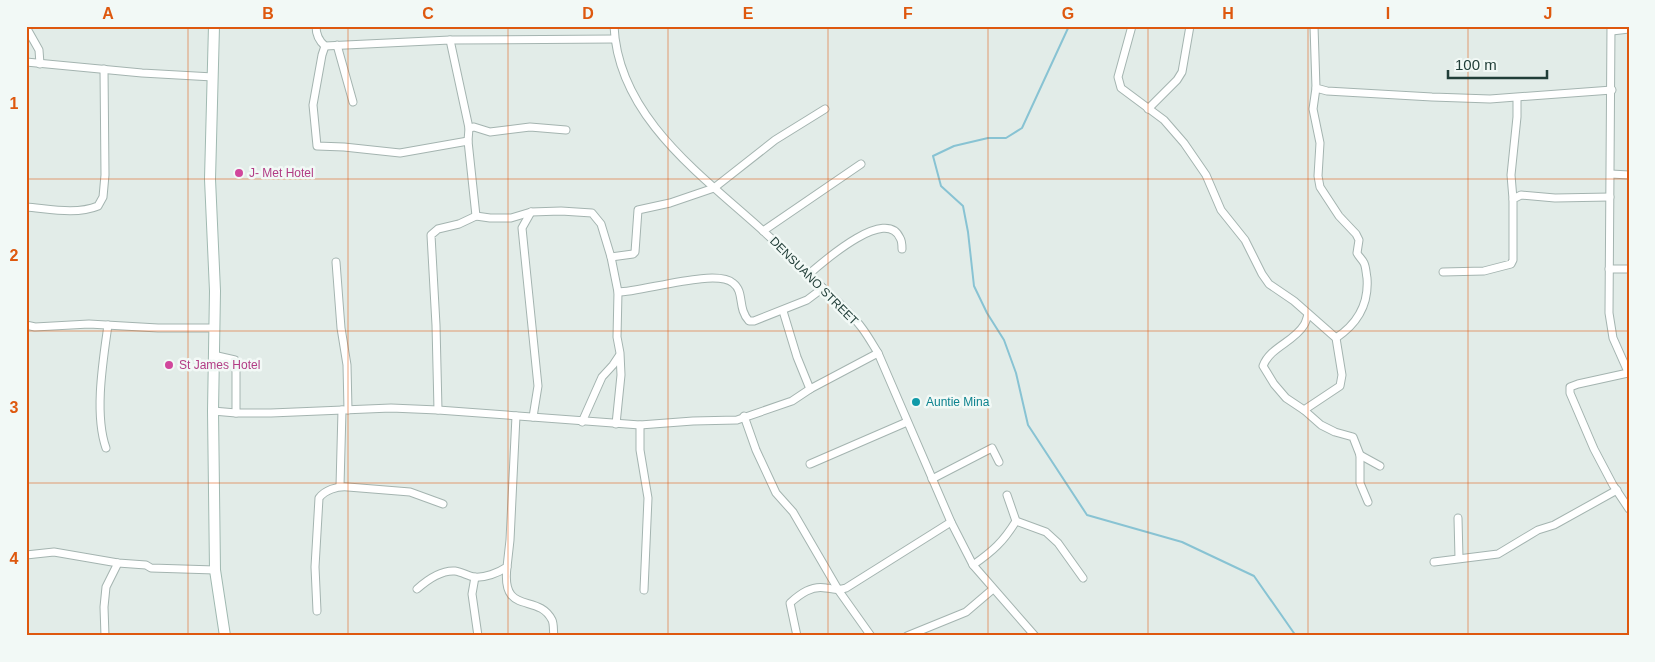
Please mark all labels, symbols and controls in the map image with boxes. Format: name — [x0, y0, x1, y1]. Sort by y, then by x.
text: A — [102, 5, 114, 22]
text: B — [262, 5, 274, 22]
text: C — [422, 5, 434, 22]
text: D — [582, 5, 594, 22]
text: E — [743, 5, 754, 22]
text: F — [903, 5, 913, 22]
text: G — [1062, 5, 1074, 22]
text: H — [1222, 5, 1234, 22]
text: I — [1386, 5, 1390, 22]
text: J — [1544, 5, 1552, 22]
scale bar — [1448, 48, 1546, 80]
text: 100 m — [1455, 56, 1497, 73]
text: 1 — [10, 95, 19, 112]
place label: J- Met Hotel — [249, 166, 314, 180]
marker: J- Met Hotel — [233, 167, 245, 179]
street label: DENSUANO STREET — [767, 234, 861, 328]
text: 2 — [10, 247, 19, 264]
place label: St James Hotel — [179, 358, 260, 372]
marker: St James Hotel — [163, 359, 175, 371]
place label: Auntie Mina — [926, 395, 990, 409]
marker: Auntie Mina — [910, 396, 922, 408]
text: 3 — [10, 399, 19, 416]
text: 4 — [10, 550, 19, 567]

